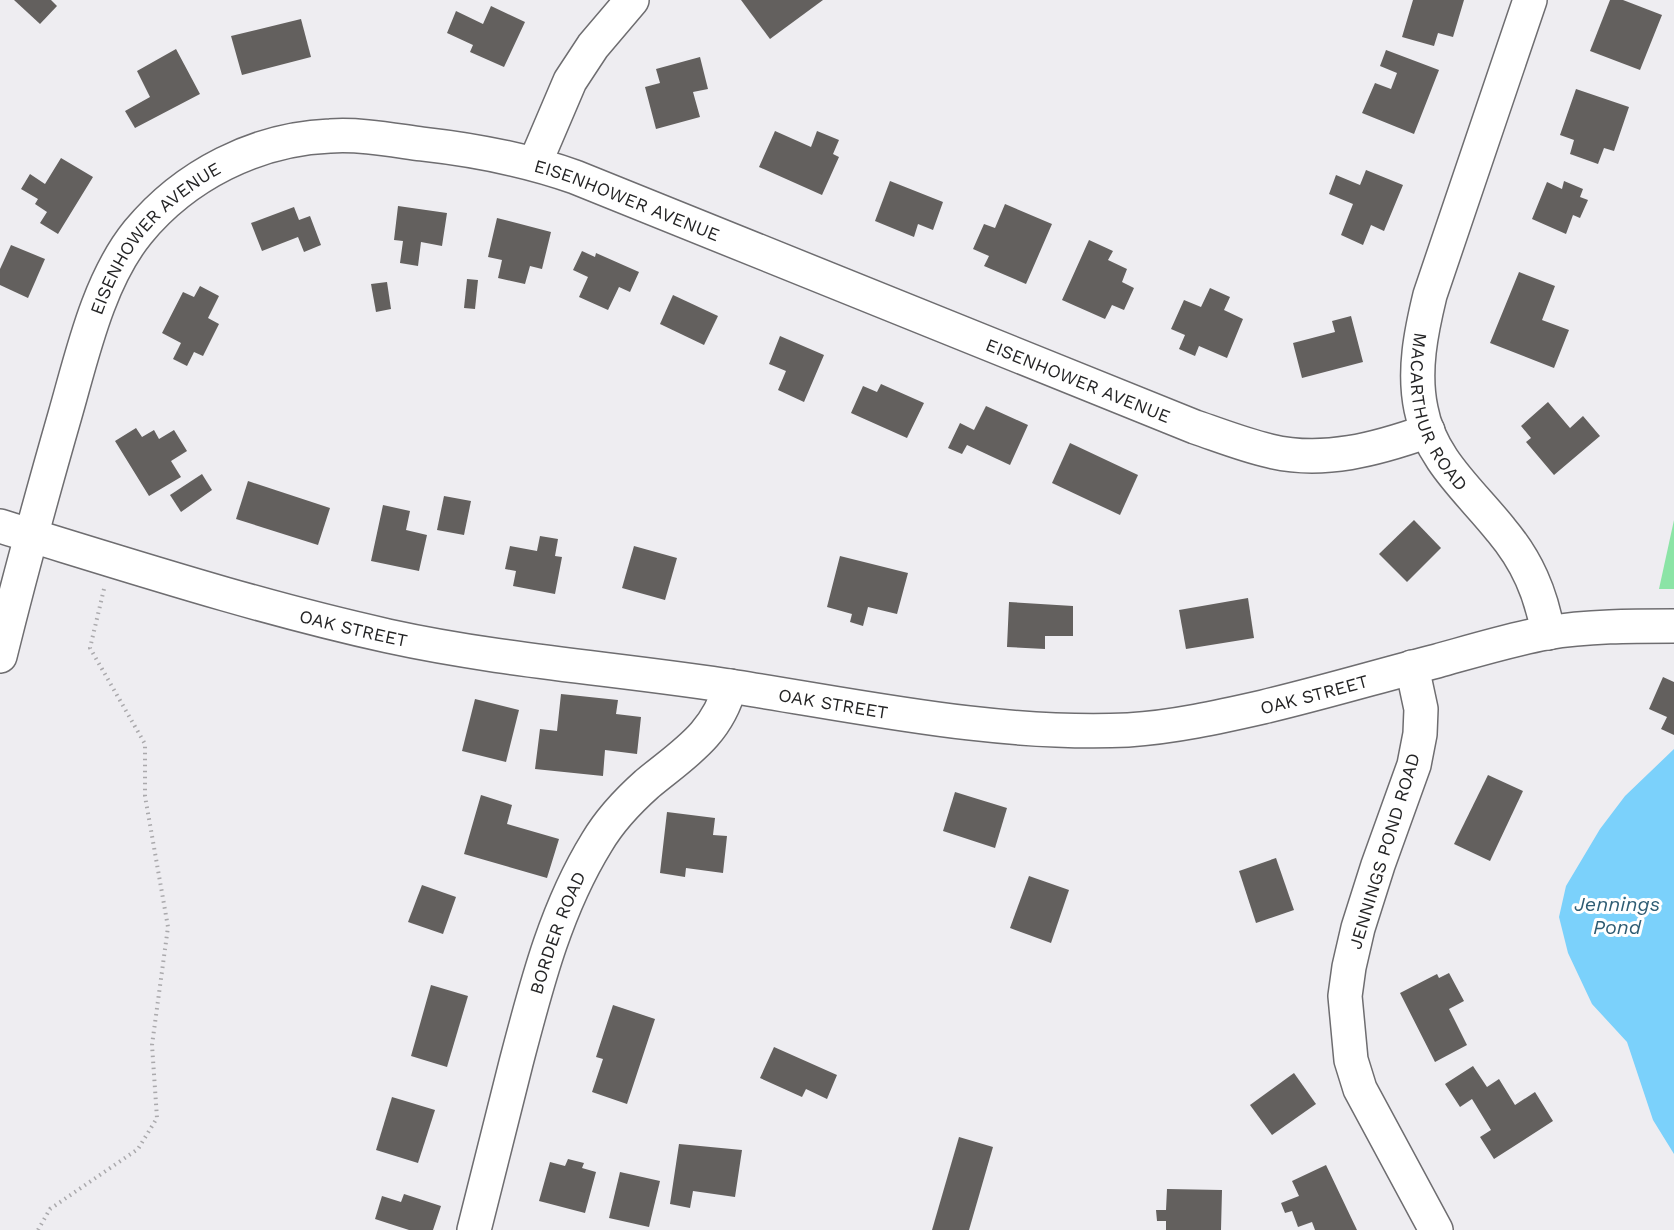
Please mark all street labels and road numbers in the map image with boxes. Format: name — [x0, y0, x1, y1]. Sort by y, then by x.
street label: EISENHOWER AVENUE — [532, 154, 723, 245]
street label: EISENHOWER AVENUE — [85, 157, 224, 317]
street label: MACARTHUR ROAD — [1407, 331, 1472, 494]
street label: EISENHOWER AVENUE — [983, 333, 1174, 427]
street label: OAK STREET — [297, 605, 410, 650]
street label: OAK STREET — [1258, 670, 1370, 718]
street label: OAK STREET — [777, 684, 890, 722]
street label: JENNINGS POND ROAD — [1344, 750, 1424, 952]
street label: BORDER ROAD — [525, 868, 589, 996]

